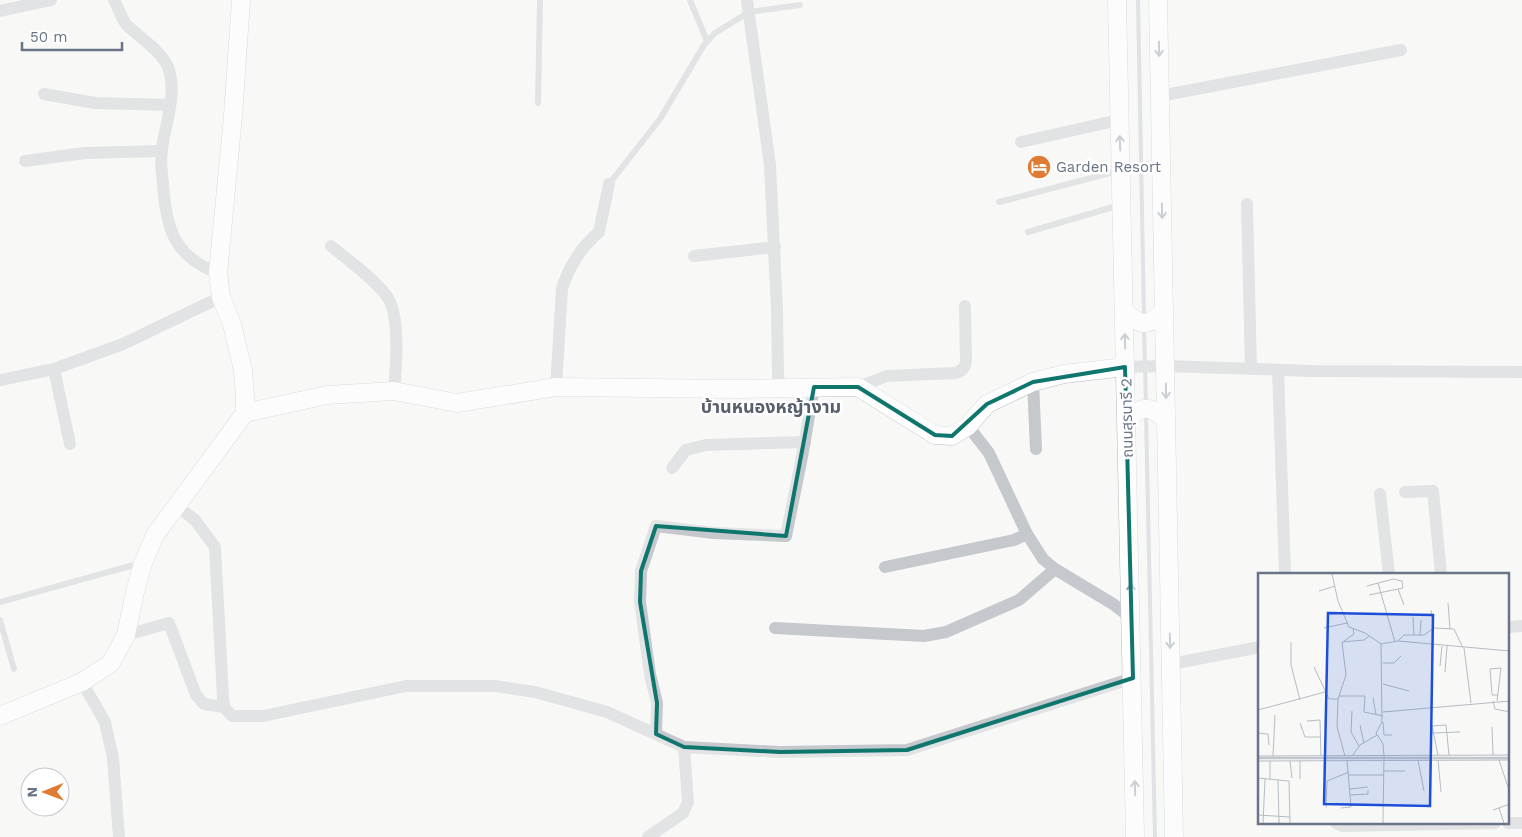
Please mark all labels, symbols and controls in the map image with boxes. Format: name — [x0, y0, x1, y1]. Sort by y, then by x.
scale bar — [22, 20, 122, 52]
text: 50 m — [30, 28, 67, 46]
one-way arrow — [1154, 40, 1164, 56]
one-way arrow — [1115, 136, 1125, 152]
hotel icon: Garden Resort — [1026, 154, 1052, 180]
place label: Garden Resort — [1056, 158, 1162, 176]
one-way arrow — [1158, 203, 1167, 219]
one-way arrow — [1120, 333, 1130, 350]
street label: ถนนสุรนารี 2 — [1117, 378, 1137, 458]
one-way arrow — [1161, 383, 1170, 399]
district label: บ้านหนองหญ้างาม — [701, 396, 841, 417]
inset map — [1258, 573, 1510, 824]
one-way arrow — [1126, 583, 1136, 600]
one-way arrow — [1166, 633, 1175, 649]
north arrow — [20, 767, 70, 817]
one-way arrow — [1130, 781, 1139, 797]
text: N — [24, 787, 40, 798]

